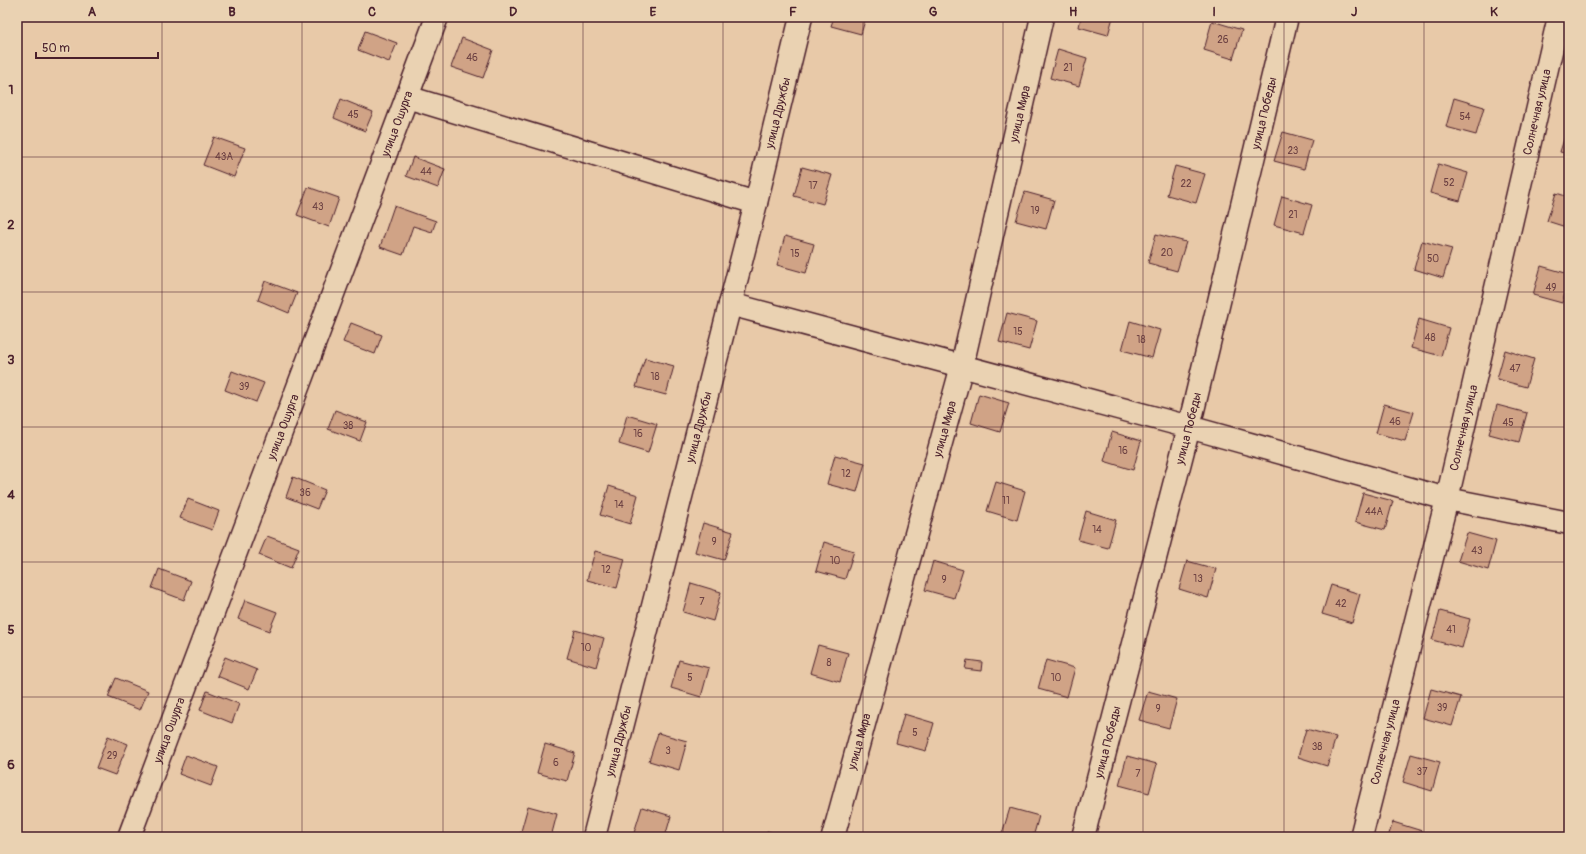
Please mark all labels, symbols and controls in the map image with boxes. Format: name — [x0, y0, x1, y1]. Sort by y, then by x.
text: A — [88, 4, 97, 20]
text: B — [228, 4, 236, 20]
text: C — [368, 4, 376, 20]
text: D — [509, 4, 517, 20]
text: E — [650, 4, 657, 20]
text: F — [789, 4, 797, 20]
text: G — [929, 4, 938, 20]
text: H — [1069, 4, 1077, 20]
text: I — [1212, 4, 1216, 20]
text: J — [1351, 4, 1357, 20]
text: K — [1490, 4, 1498, 20]
scale bar — [36, 34, 158, 60]
house number: 26 — [1217, 34, 1229, 46]
text: 50 m — [42, 41, 70, 56]
house number: 46 — [466, 52, 478, 64]
house number: 21 — [1063, 62, 1073, 74]
street label: Солнечная улица — [1520, 67, 1554, 157]
street label: улица Победы — [1248, 75, 1280, 152]
street label: улица Дружбы — [762, 76, 794, 151]
text: 1 — [8, 82, 14, 98]
street label: улица Мира — [1006, 84, 1034, 145]
street label: улица Ошурга — [377, 88, 416, 160]
house number: 45 — [347, 109, 359, 121]
house number: 54 — [1459, 111, 1471, 123]
house number: 23 — [1288, 145, 1299, 157]
house number: 43А — [215, 151, 233, 163]
house number: 44 — [420, 166, 432, 178]
house number: 52 — [1443, 177, 1455, 189]
house number: 22 — [1180, 178, 1192, 190]
house number: 17 — [808, 180, 818, 192]
house number: 43 — [312, 201, 324, 213]
house number: 19 — [1030, 205, 1040, 217]
house number: 21 — [1288, 209, 1298, 221]
text: 2 — [7, 217, 15, 233]
house number: 20 — [1161, 247, 1173, 259]
house number: 15 — [790, 248, 800, 260]
house number: 50 — [1427, 253, 1439, 265]
house number: 49 — [1546, 282, 1556, 294]
house number: 15 — [1013, 326, 1023, 338]
house number: 48 — [1425, 332, 1435, 344]
house number: 18 — [1137, 334, 1145, 346]
text: 3 — [7, 352, 15, 368]
house number: 47 — [1509, 363, 1521, 375]
house number: 18 — [651, 371, 659, 383]
house number: 39 — [239, 381, 249, 393]
street label: Солнечная улица — [1446, 383, 1481, 472]
street label: улица Дружбы — [682, 390, 715, 465]
street label: улица Победы — [1172, 390, 1205, 467]
street label: улица Ошурга — [263, 392, 302, 463]
street label: улица Мира — [930, 399, 960, 460]
house number: 46 — [1389, 416, 1401, 428]
house number: 45 — [1502, 417, 1514, 429]
house number: 38 — [343, 420, 353, 432]
house number: 16 — [633, 428, 643, 440]
house number: 16 — [1118, 445, 1128, 457]
house number: 12 — [841, 468, 851, 480]
text: 4 — [7, 487, 15, 503]
house number: 36 — [299, 487, 311, 499]
house number: 11 — [1002, 495, 1010, 507]
house number: 14 — [614, 499, 624, 511]
house number: 44А — [1365, 506, 1384, 518]
house number: 14 — [1092, 524, 1102, 536]
house number: 9 — [711, 536, 717, 548]
house number: 43 — [1471, 545, 1483, 557]
house number: 10 — [830, 555, 841, 567]
house number: 12 — [601, 564, 611, 576]
house number: 13 — [1193, 573, 1203, 585]
house number: 9 — [941, 574, 947, 586]
house number: 7 — [699, 596, 705, 608]
house number: 42 — [1335, 598, 1347, 610]
text: 5 — [7, 622, 15, 638]
house number: 41 — [1446, 624, 1456, 636]
house number: 10 — [581, 642, 592, 654]
house number: 8 — [826, 657, 832, 669]
house number: 5 — [687, 672, 693, 684]
house number: 10 — [1051, 672, 1062, 684]
street label: улица Ошурга — [150, 695, 188, 766]
street label: Солнечная улица — [1367, 697, 1403, 786]
house number: 39 — [1437, 702, 1447, 714]
house number: 9 — [1155, 703, 1161, 715]
street label: улица Дружбы — [602, 704, 635, 779]
street label: улица Победы — [1091, 704, 1124, 781]
street label: улица Мира — [844, 711, 874, 772]
house number: 5 — [912, 727, 918, 739]
house number: 38 — [1312, 741, 1322, 753]
house number: 3 — [665, 745, 671, 757]
house number: 29 — [107, 750, 117, 762]
text: 6 — [7, 757, 15, 773]
house number: 6 — [553, 757, 559, 769]
house number: 37 — [1417, 766, 1428, 778]
house number: 7 — [1135, 768, 1141, 780]

